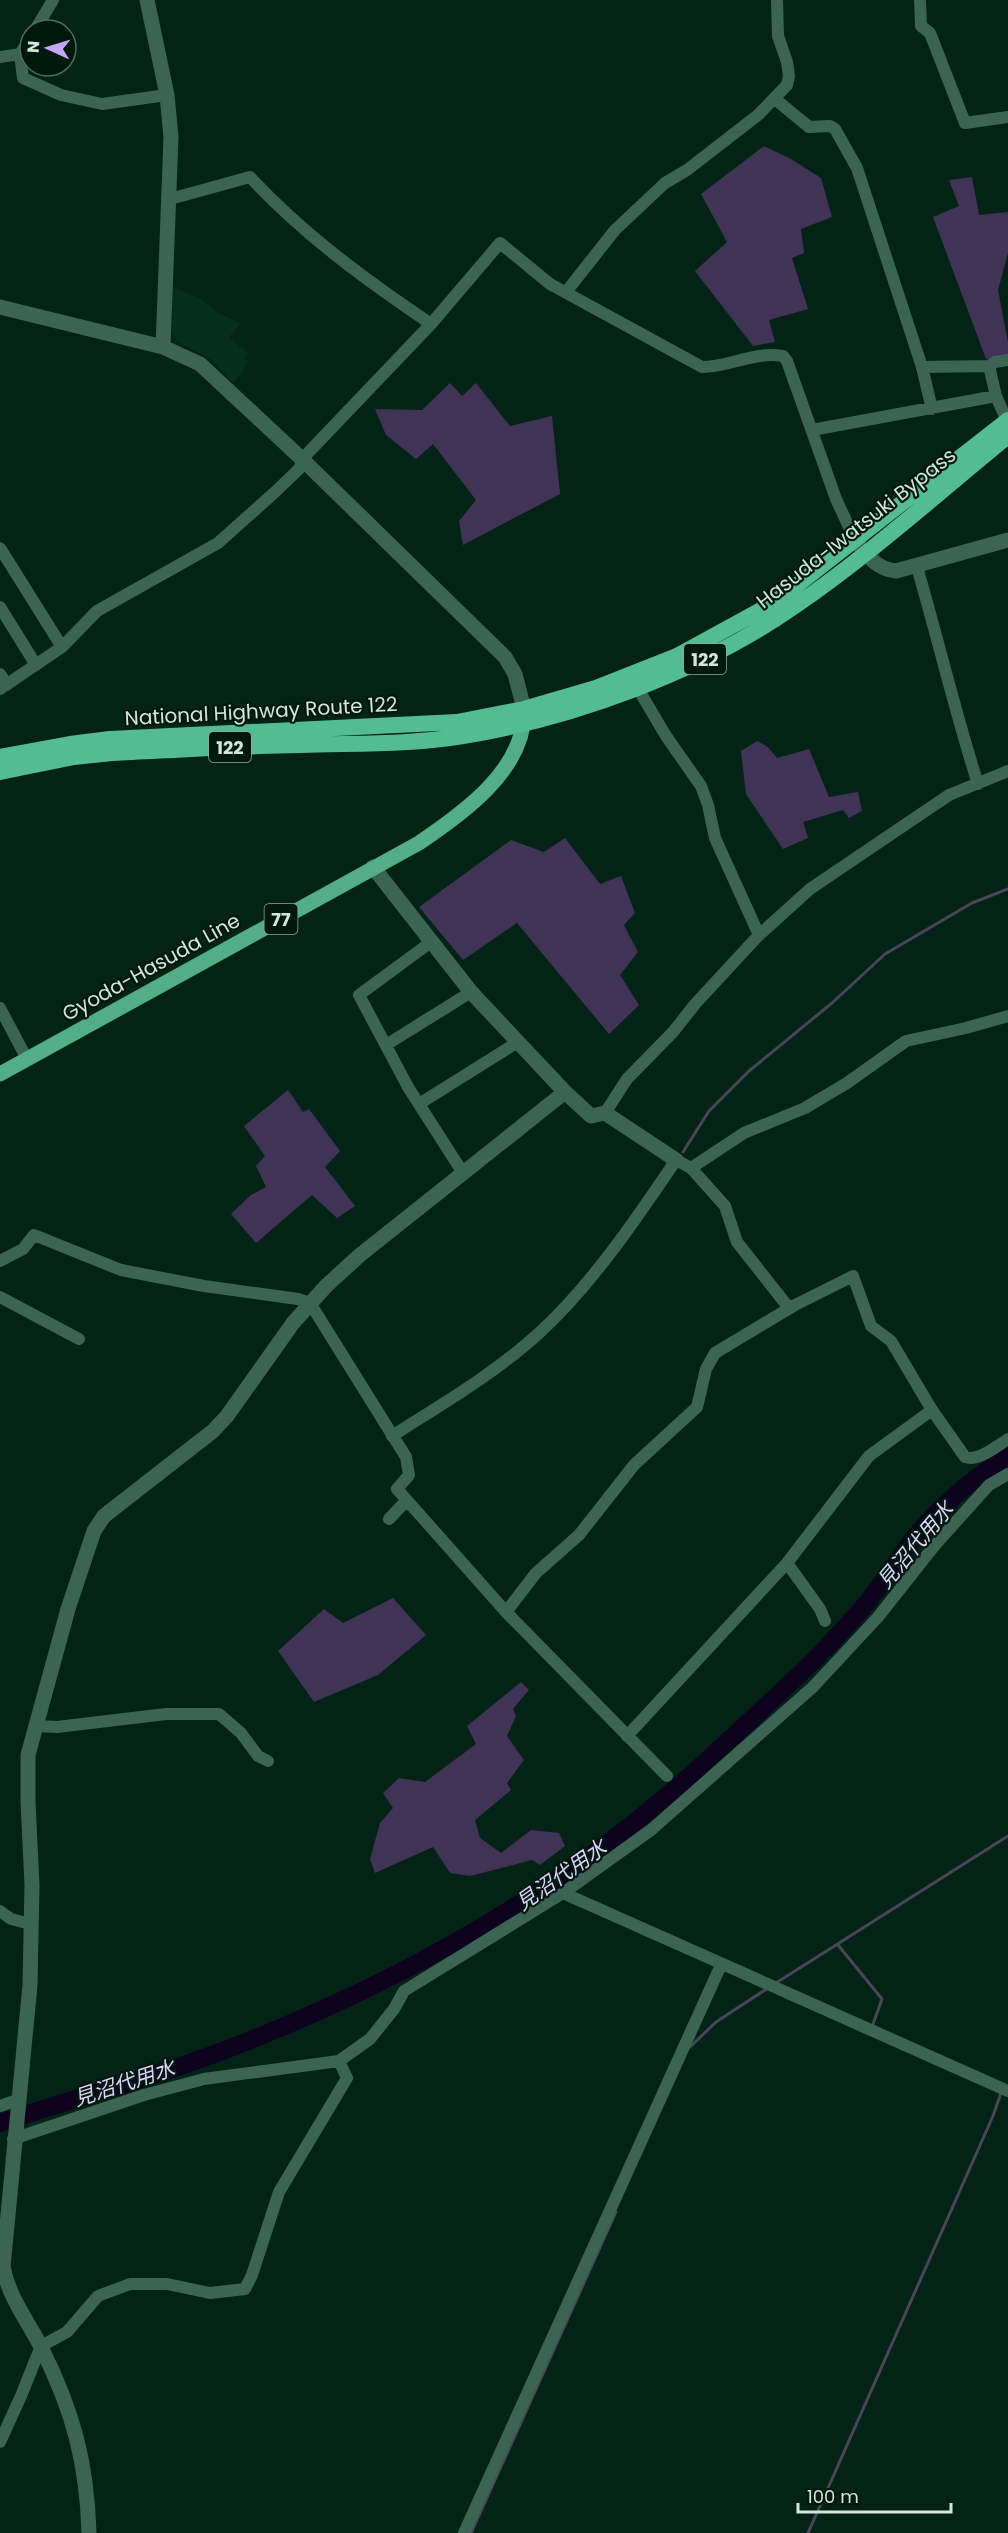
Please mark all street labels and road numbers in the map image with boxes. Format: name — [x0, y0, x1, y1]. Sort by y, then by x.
street label: Hasuda-Iwatsuki Bypass — [750, 441, 962, 615]
road number: 122 — [684, 644, 726, 674]
street label: National Highway Route 122 — [124, 690, 398, 732]
road number: 122 — [209, 732, 251, 762]
road number: 77 — [264, 904, 298, 934]
street label: Gyoda-Hasuda Line — [57, 906, 245, 1028]

